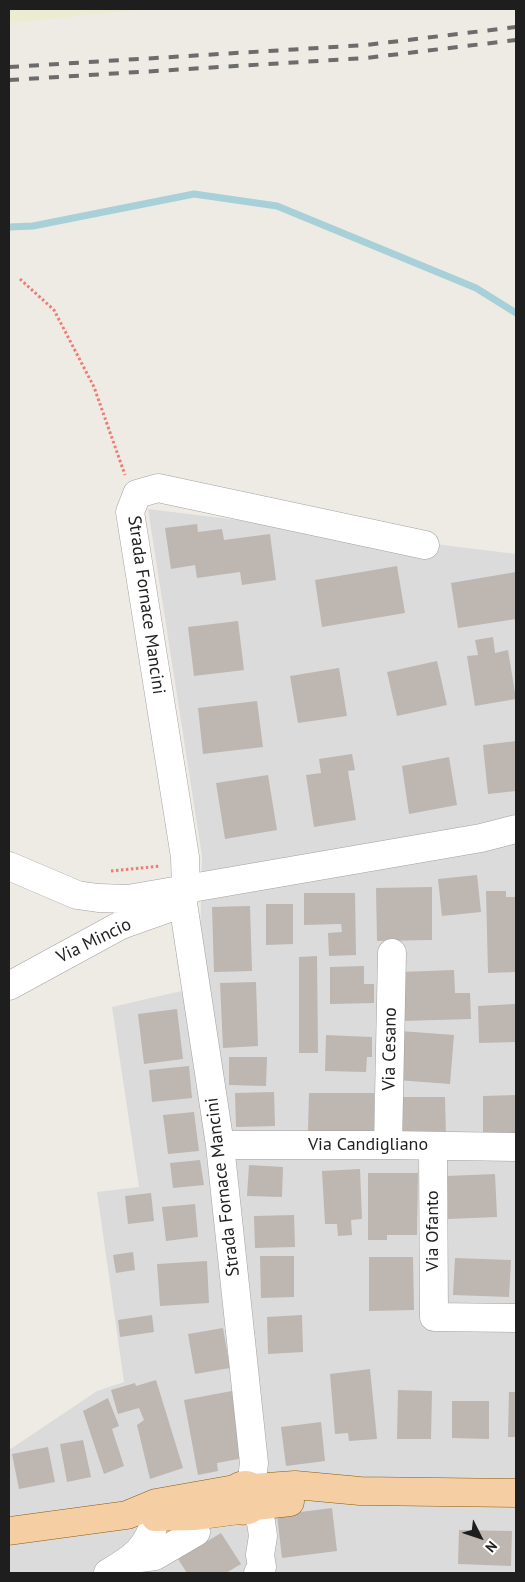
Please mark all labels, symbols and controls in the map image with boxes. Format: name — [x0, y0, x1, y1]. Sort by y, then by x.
street label: Strada Fornace Mancini — [123, 514, 169, 696]
street label: Via Mincio — [53, 914, 135, 968]
street label: Via Cesano — [378, 1007, 402, 1091]
street label: Strada Fornace Mancini — [201, 1096, 245, 1278]
street label: Via Candigliano — [308, 1134, 428, 1156]
street label: Via Ofanto — [422, 1190, 444, 1272]
north arrow — [455, 1512, 505, 1562]
text: N — [482, 1537, 501, 1556]

